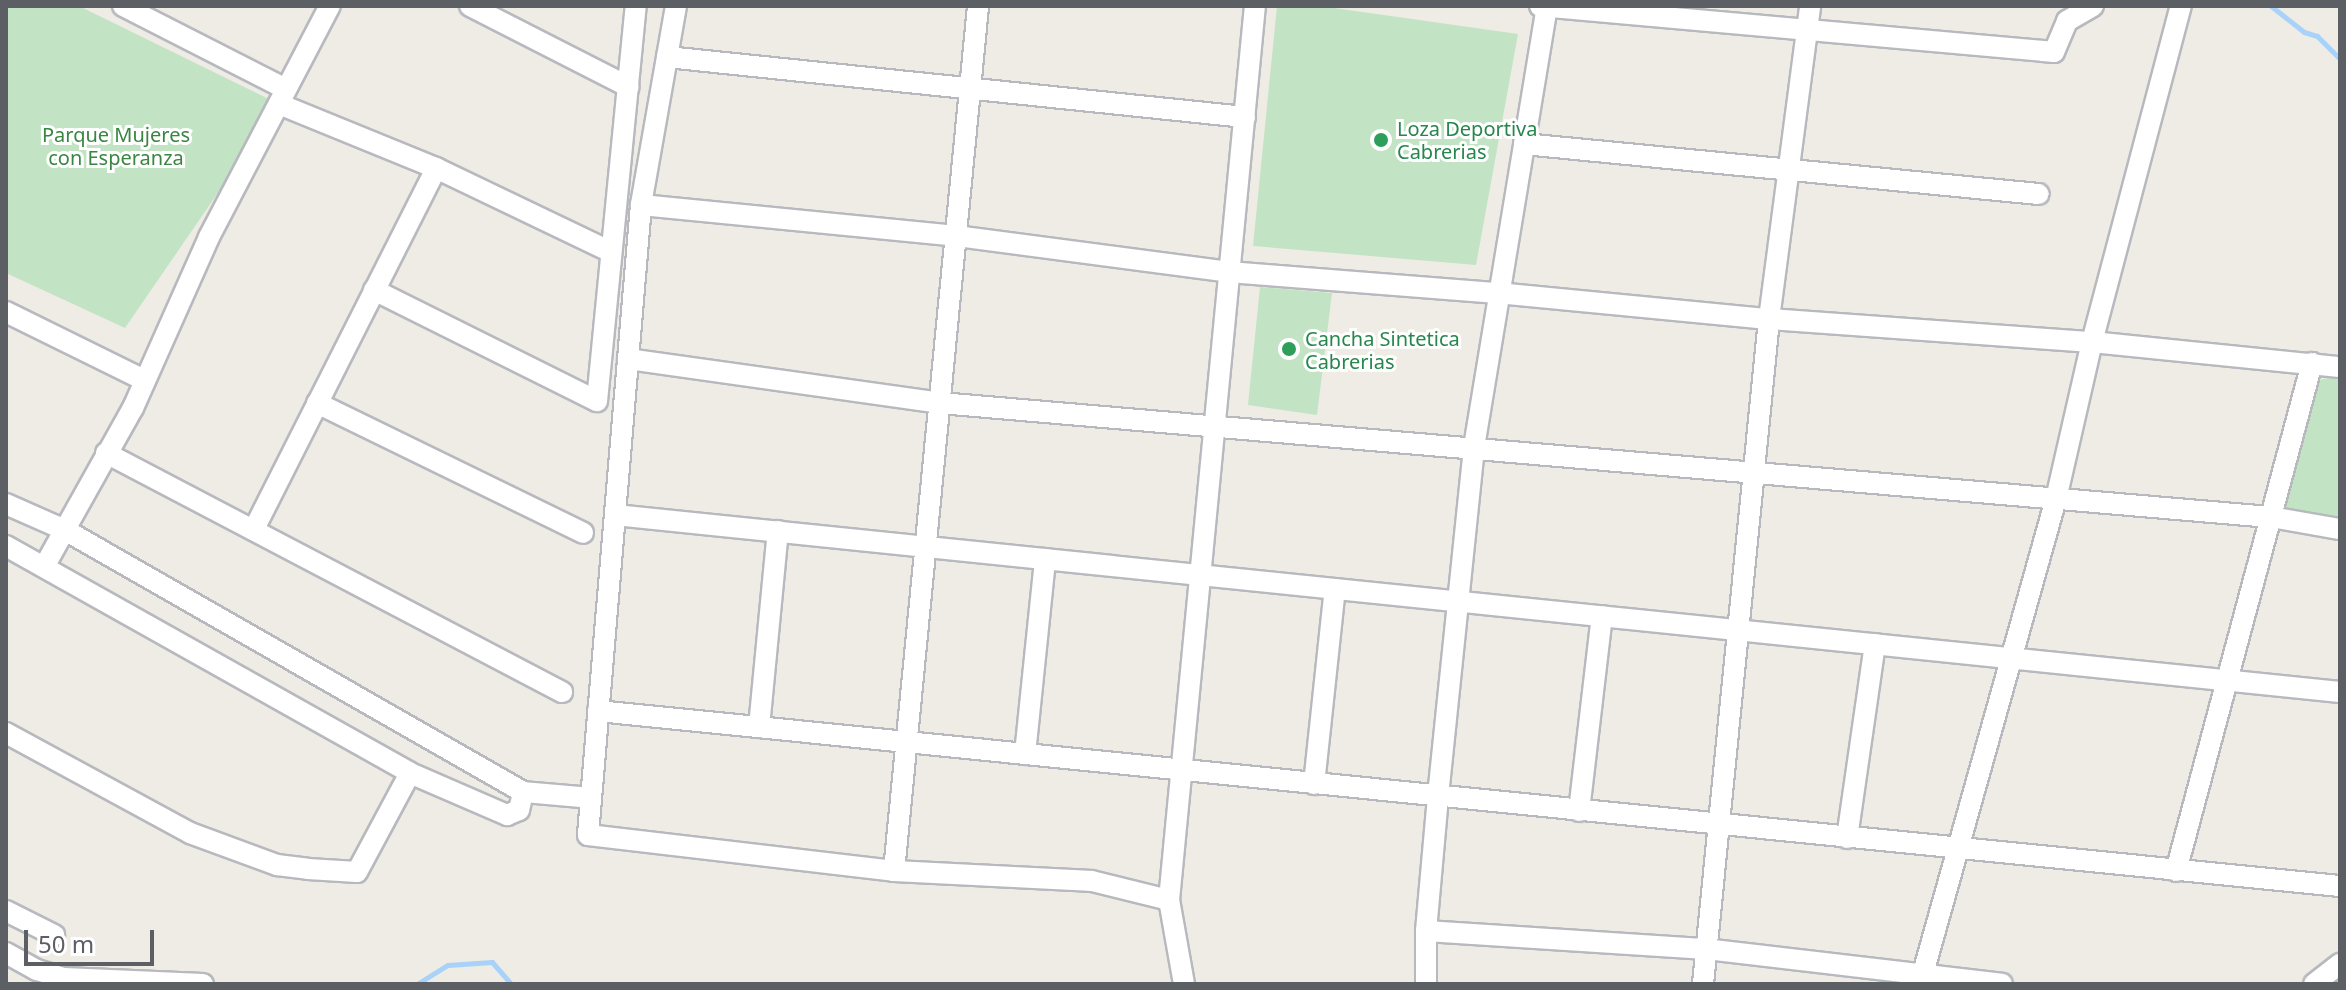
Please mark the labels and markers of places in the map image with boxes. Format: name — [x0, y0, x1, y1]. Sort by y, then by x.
place label: Loza Deportiva Cabrerias — [1397, 116, 1537, 163]
marker: Loza Deportiva Cabrerias — [1372, 131, 1390, 149]
place label: Cancha Sintetica Cabrerias — [1305, 326, 1460, 373]
marker: Cancha Sintetica Cabrerias — [1280, 340, 1298, 358]

